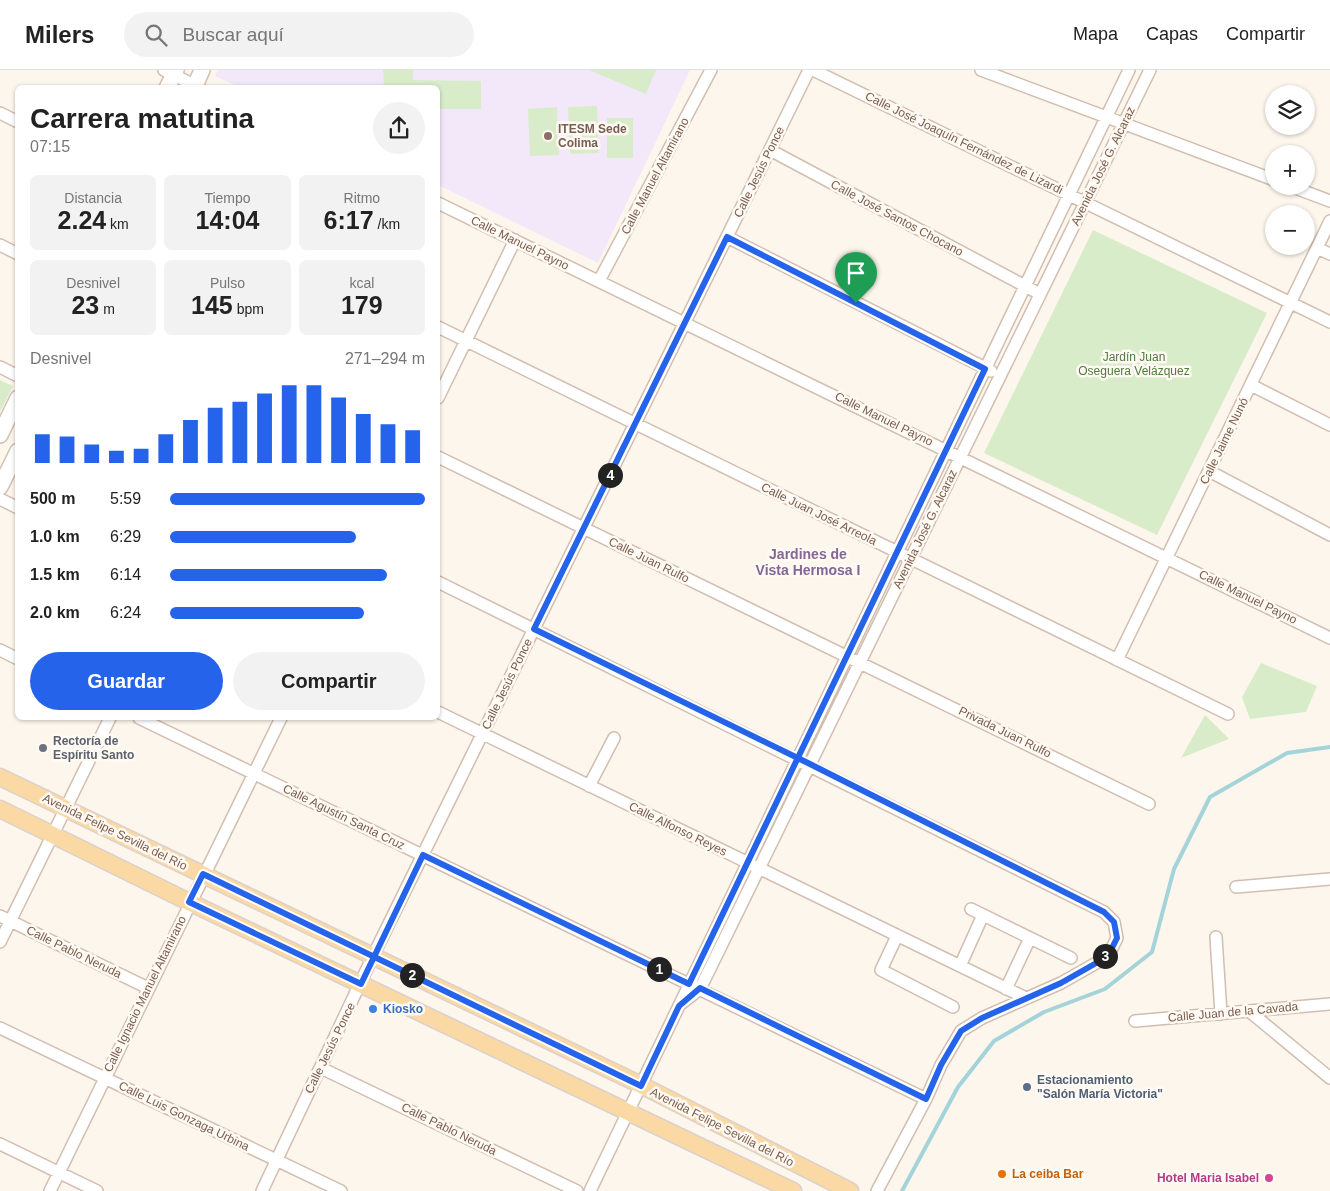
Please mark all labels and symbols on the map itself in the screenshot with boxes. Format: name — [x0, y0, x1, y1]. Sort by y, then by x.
street label: Calle José Joaquín Fernández de Lizardi — [863, 89, 1065, 197]
street label: Avenida José G. Alcaraz — [1068, 104, 1138, 228]
street label: Calle Manuel Altamirano — [618, 115, 692, 237]
place label: ITESM Sede Colima — [558, 122, 627, 150]
street label: Calle Jesús Ponce — [731, 124, 787, 220]
marker: ITESM Sede Colima — [542, 130, 554, 142]
street label: Calle José Santos Chocano — [828, 177, 966, 259]
street label: Calle Manuel Payno — [469, 213, 572, 273]
pin — [835, 252, 877, 303]
park label: Jardín Juan Oseguera Velázquez — [1078, 350, 1190, 378]
street label: Calle Manuel Payno — [833, 389, 936, 449]
street label: Calle Jaime Nunó — [1197, 395, 1251, 487]
pin: 4 — [598, 462, 622, 488]
street label: Avenida José G. Alcaraz — [890, 467, 960, 591]
street label: Calle Juan José Arreola — [759, 480, 879, 548]
street label: Calle Juan Rulfo — [606, 534, 692, 586]
district label: Jardines de Vista Hermosa I — [756, 546, 860, 578]
street label: Calle Manuel Payno — [1197, 567, 1300, 627]
street label: Calle Jesús Ponce — [479, 636, 535, 732]
street label: Privada Juan Rulfo — [956, 703, 1054, 761]
place label: Rectoría de Espíritu Santo — [53, 734, 134, 762]
marker: Rectoría de Espíritu Santo — [37, 742, 49, 754]
street label: Calle Agustín Santa Cruz — [281, 781, 407, 853]
street label: Avenida Felipe Sevilla del Río — [40, 791, 190, 873]
street label: Calle Alfonso Reyes — [627, 799, 729, 859]
street label: Calle Ignacio Manuel Altamirano — [101, 913, 189, 1074]
street label: Calle Pablo Neruda — [24, 923, 124, 981]
pin: 3 — [1092, 944, 1118, 968]
pin: 1 — [646, 956, 672, 982]
pin: 2 — [400, 962, 424, 988]
street label: Calle Juan de la Cavada — [1167, 999, 1299, 1025]
street label: Calle Jesús Ponce — [302, 1000, 358, 1096]
place label: Kiosko — [383, 1002, 423, 1016]
marker: Kiosko — [367, 1003, 379, 1015]
place label: Estacionamiento "Salón María Victoria" — [1037, 1073, 1163, 1101]
street label: Calle Luis Gonzaga Urbina — [116, 1078, 252, 1154]
marker: Estacionamiento "Salón María Victoria" — [1021, 1081, 1033, 1093]
street label: Avenida Felipe Sevilla del Río — [648, 1085, 796, 1170]
street label: Calle Pablo Neruda — [399, 1100, 499, 1158]
place label: La ceiba Bar — [1012, 1167, 1084, 1181]
marker: La ceiba Bar — [996, 1168, 1008, 1180]
place label: Hotel Maria Isabel — [1157, 1171, 1259, 1185]
marker: Hotel Maria Isabel — [1263, 1172, 1275, 1184]

